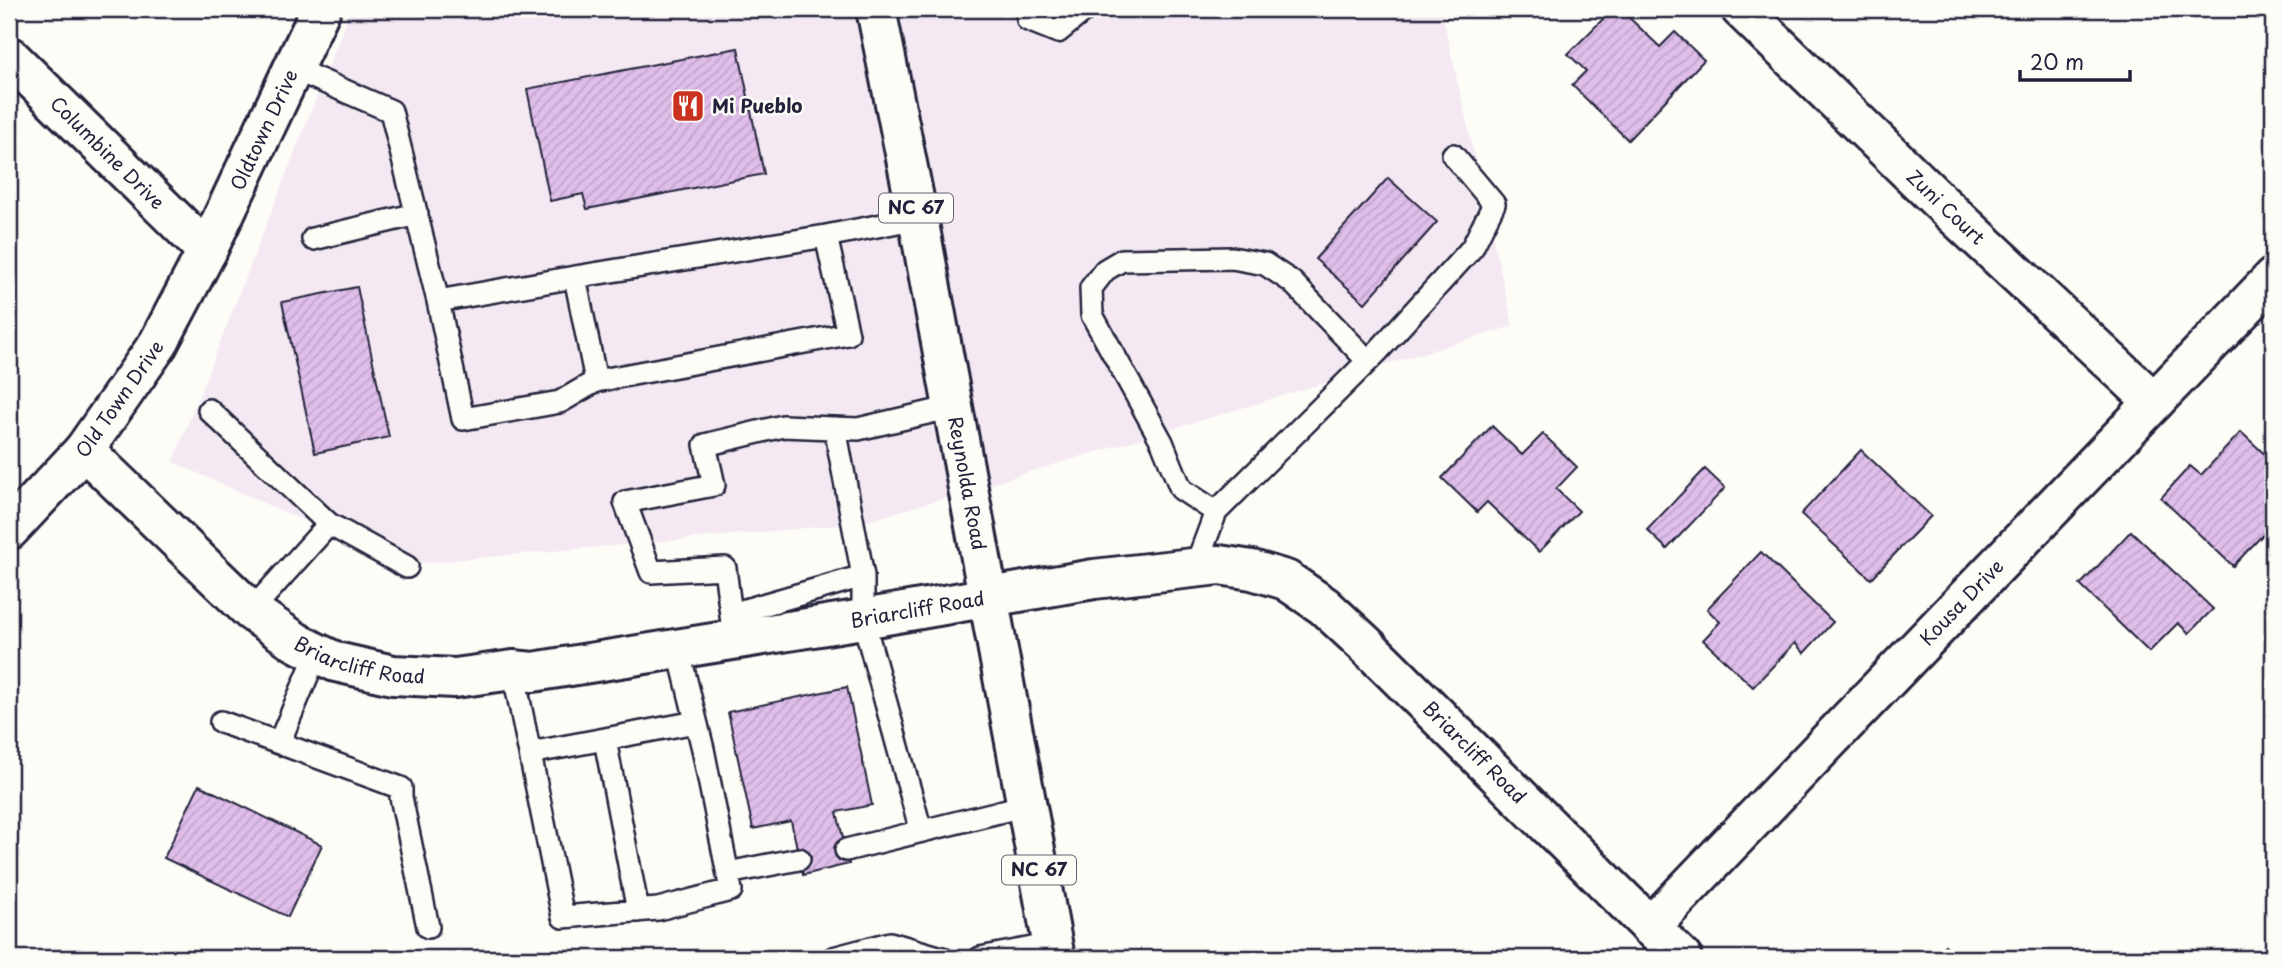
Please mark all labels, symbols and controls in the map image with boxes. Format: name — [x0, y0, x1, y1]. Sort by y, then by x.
scale bar — [2020, 38, 2130, 82]
text: 20 m — [2030, 45, 2084, 77]
street label: Oldtown Drive — [223, 64, 304, 195]
restaurant icon: Mi Pueblo — [669, 87, 707, 125]
street label: Columbine Drive — [44, 89, 172, 215]
place label: Mi Pueblo — [712, 91, 802, 119]
street label: Zuni Court — [1901, 162, 1992, 251]
road number: NC 67 — [879, 194, 953, 223]
street label: Old Town Drive — [68, 334, 170, 463]
street label: Reynolda Road — [942, 414, 994, 552]
street label: Kousa Drive — [1913, 552, 2009, 651]
street label: Briarcliff Road — [848, 583, 986, 634]
street label: Briarcliff Road — [290, 629, 426, 690]
street label: Briarcliff Road — [1417, 694, 1533, 809]
road number: NC 67 — [1002, 856, 1076, 884]

